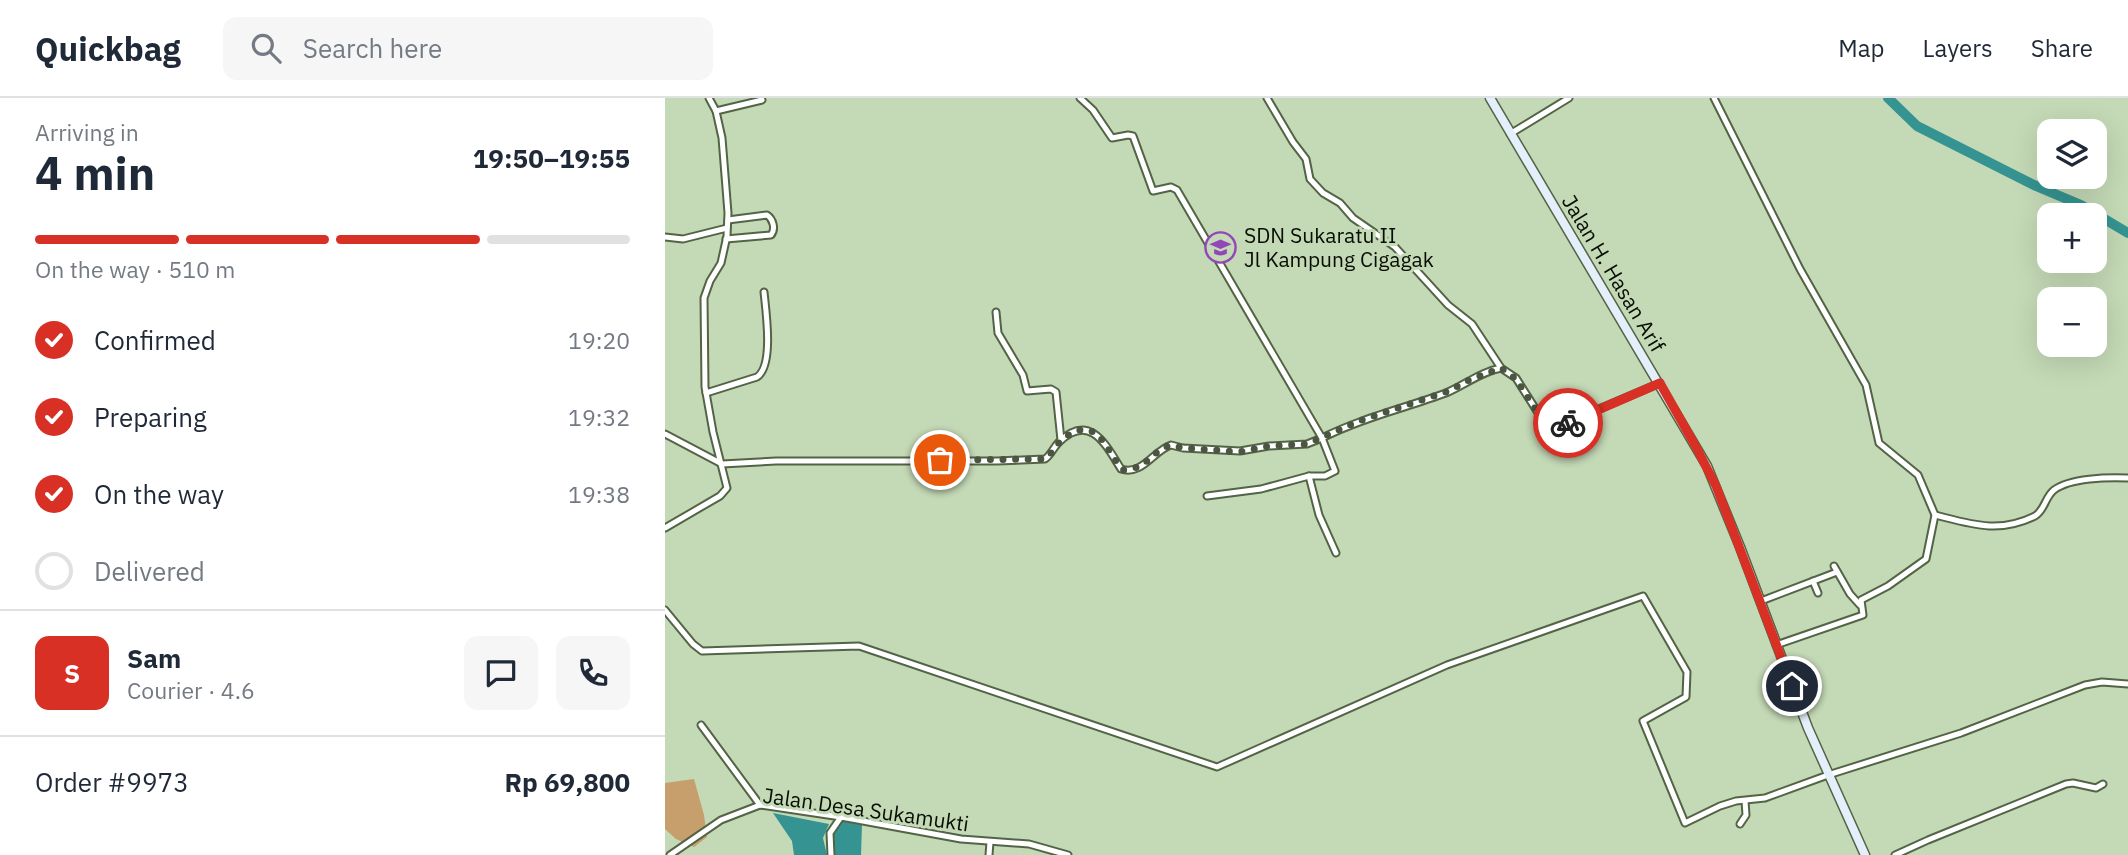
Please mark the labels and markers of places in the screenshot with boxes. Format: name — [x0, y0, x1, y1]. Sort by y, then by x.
place label: SDN Sukaratu II Jl Kampung Cigagak — [1244, 221, 1434, 273]
school or university icon: SDN Sukaratu II Jl Kampung Cigagak — [1204, 230, 1238, 264]
pin — [910, 430, 970, 490]
pin — [1762, 656, 1822, 716]

